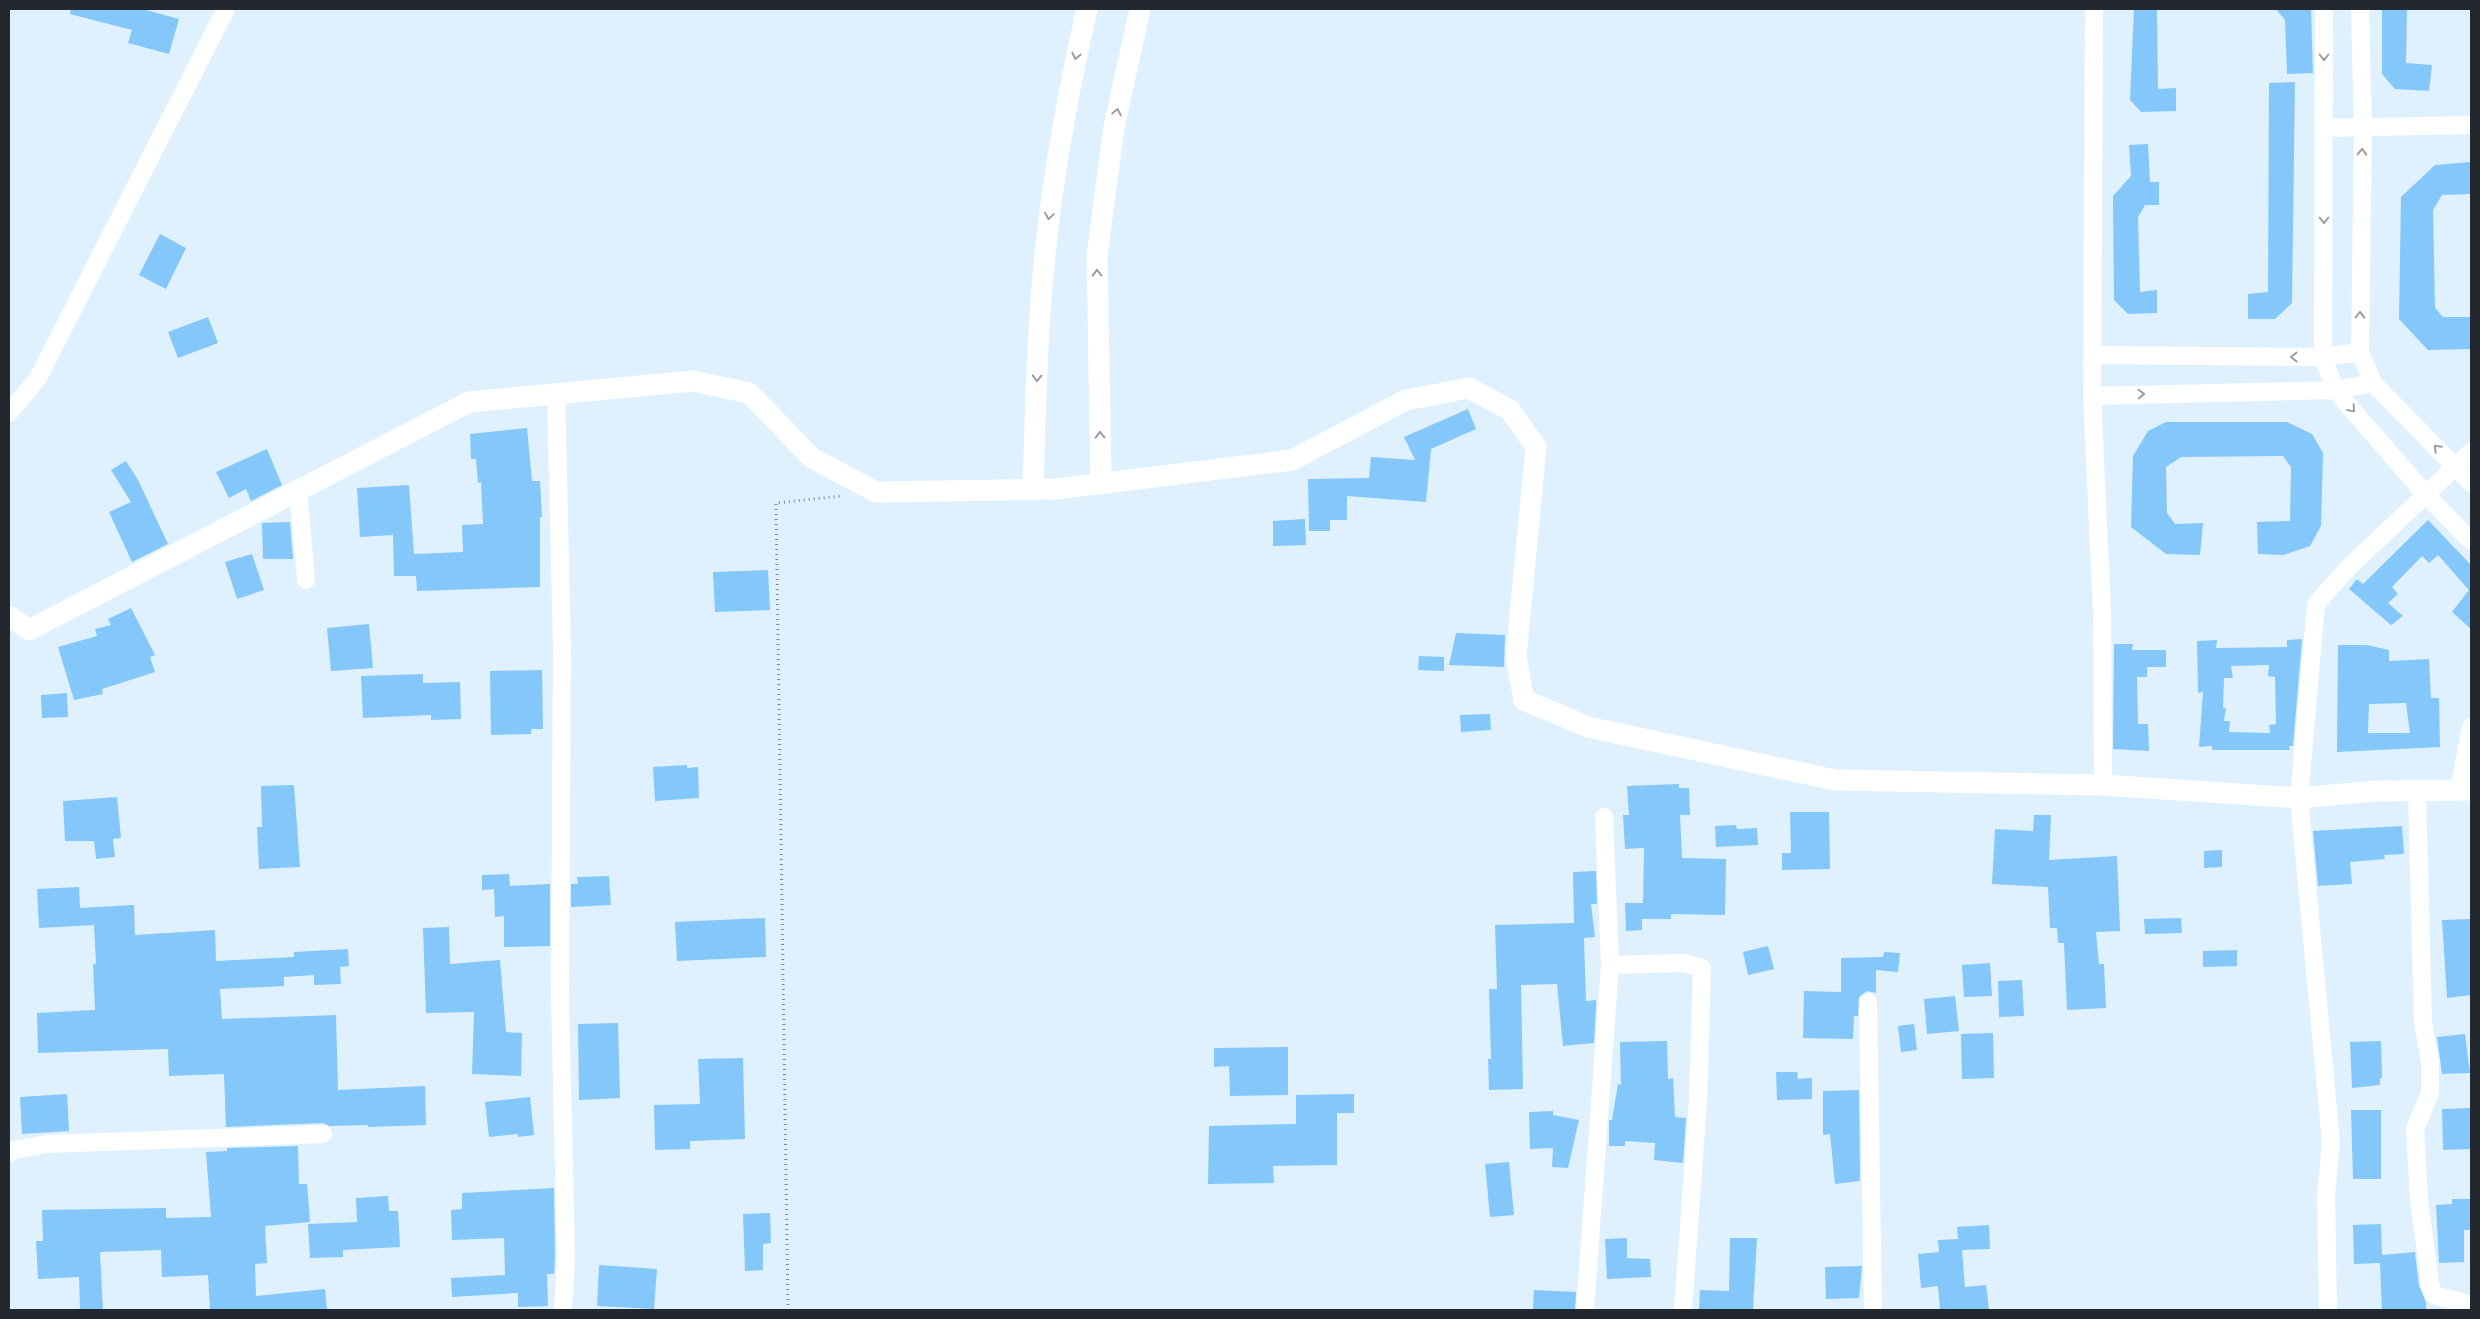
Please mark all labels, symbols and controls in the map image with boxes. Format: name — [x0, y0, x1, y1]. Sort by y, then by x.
one-way arrow — [1071, 52, 1082, 61]
one-way arrow — [2319, 54, 2329, 62]
one-way arrow — [1111, 107, 1122, 116]
one-way arrow — [2357, 148, 2367, 156]
one-way arrow — [1045, 212, 1055, 221]
one-way arrow — [2319, 216, 2329, 224]
one-way arrow — [1092, 269, 1102, 276]
one-way arrow — [2355, 310, 2365, 318]
one-way arrow — [2290, 352, 2298, 362]
one-way arrow — [1032, 375, 1043, 383]
one-way arrow — [2137, 389, 2145, 400]
one-way arrow — [2346, 404, 2355, 413]
one-way arrow — [1095, 431, 1105, 439]
one-way arrow — [2434, 445, 2443, 454]

